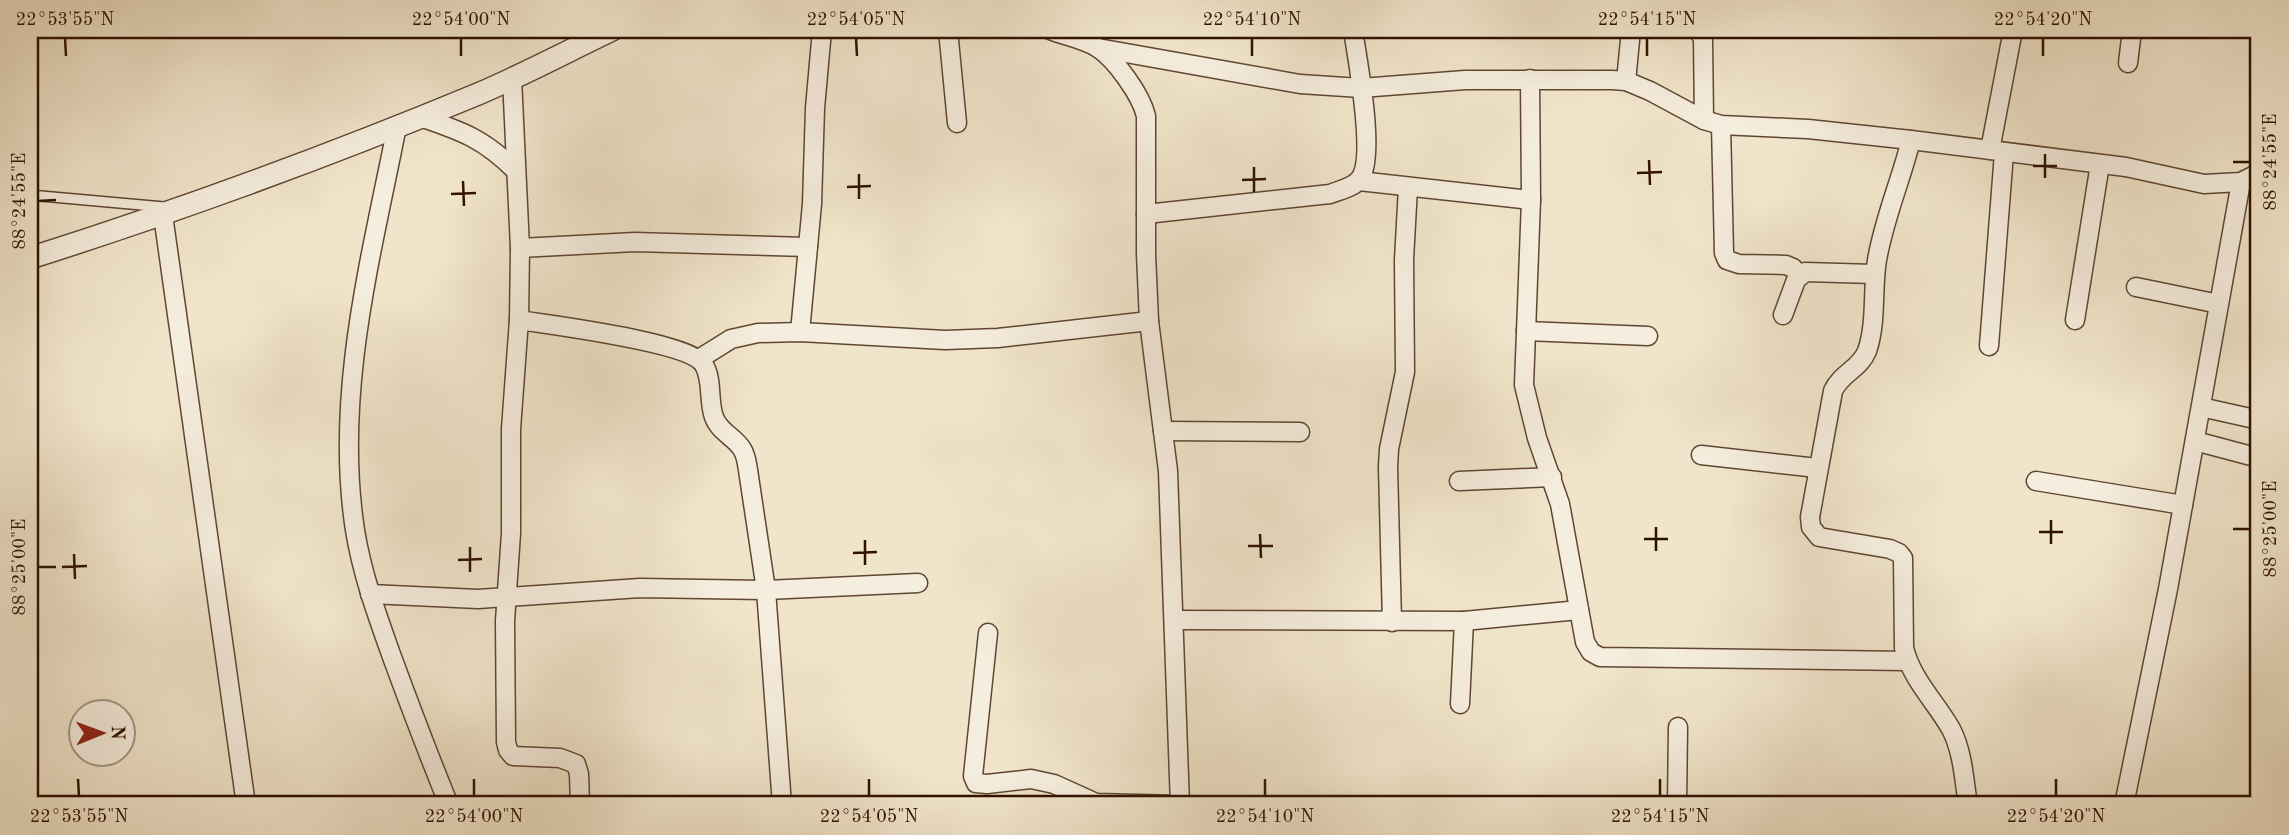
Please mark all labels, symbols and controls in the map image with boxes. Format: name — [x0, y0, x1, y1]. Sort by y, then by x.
text: 22°53'55"N — [16, 11, 114, 29]
text: 22°54'00"N — [412, 11, 510, 29]
text: 22°54'05"N — [807, 11, 905, 29]
text: 22°54'10"N — [1203, 11, 1301, 29]
text: 22°54'15"N — [1598, 11, 1696, 29]
text: 22°54'20"N — [1994, 11, 2092, 29]
text: 88°24'55"E — [2262, 114, 2280, 210]
text: 88°24'55"E — [11, 153, 29, 249]
text: 88°25'00"E — [2262, 481, 2280, 577]
text: 88°25'00"E — [11, 519, 29, 615]
north arrow — [66, 698, 136, 768]
text: N — [107, 725, 126, 741]
text: 22°53'55"N — [30, 808, 128, 826]
text: 22°54'00"N — [425, 808, 523, 826]
text: 22°54'05"N — [820, 808, 918, 826]
text: 22°54'10"N — [1216, 808, 1314, 826]
text: 22°54'15"N — [1611, 808, 1709, 826]
text: 22°54'20"N — [2007, 808, 2105, 826]

